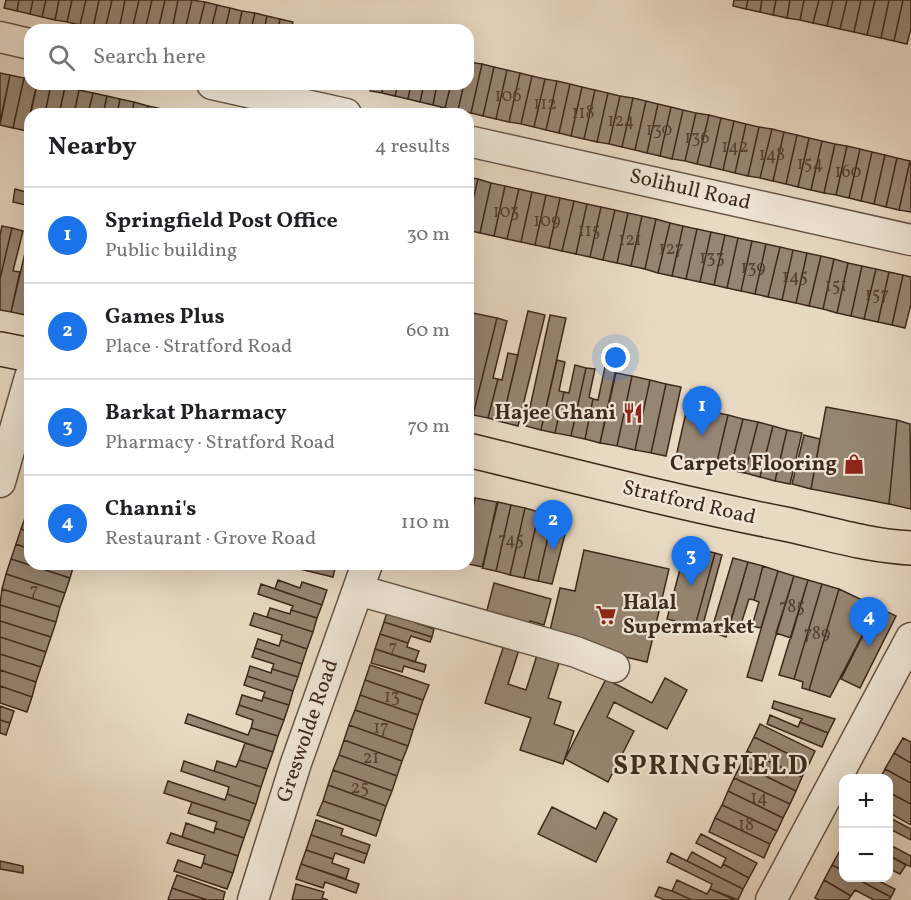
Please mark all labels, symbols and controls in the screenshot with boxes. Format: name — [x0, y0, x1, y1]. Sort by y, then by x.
search box — [24, 24, 474, 90]
icon: search — [45, 41, 78, 74]
text: Search here — [93, 42, 206, 73]
house number: 106 — [494, 84, 522, 109]
house number: 112 — [533, 92, 557, 117]
house number: 118 — [571, 101, 595, 126]
house number: 124 — [608, 109, 634, 134]
house number: 130 — [646, 118, 673, 143]
house number: 136 — [684, 126, 710, 151]
text: Nearby — [48, 129, 137, 165]
text: 4 results — [375, 133, 450, 161]
house number: 142 — [721, 135, 749, 160]
house number: 148 — [759, 143, 785, 168]
house number: 154 — [797, 152, 823, 177]
house number: 160 — [835, 160, 862, 185]
street label: Solihull Road — [626, 162, 754, 218]
house number: 103 — [493, 200, 519, 225]
text: Springfield Post Office — [105, 206, 338, 237]
house number: 109 — [533, 209, 561, 234]
house number: 115 — [578, 219, 600, 244]
text: 1 — [63, 221, 72, 249]
text: 30 m — [406, 221, 450, 249]
house number: 121 — [618, 228, 642, 253]
text: Public building — [105, 237, 237, 265]
house number: 127 — [659, 237, 683, 262]
house number: 133 — [699, 246, 725, 271]
house number: 139 — [740, 256, 766, 281]
house number: 145 — [782, 265, 808, 290]
house number: 151 — [825, 274, 847, 299]
house number: 157 — [865, 283, 889, 308]
text: Games Plus — [105, 302, 225, 333]
text: 2 — [62, 317, 73, 345]
text: 60 m — [406, 317, 450, 345]
text: Place · Stratford Road — [105, 333, 292, 361]
your location — [601, 343, 630, 372]
pin: 1 — [682, 386, 722, 436]
text: Barkat Pharmacy — [105, 398, 287, 429]
place label: Hajee Ghani — [495, 399, 616, 428]
restaurant icon: Hajee Ghani — [621, 401, 645, 425]
text: 3 — [62, 413, 73, 441]
text: 70 m — [407, 413, 450, 441]
text: Pharmacy · Stratford Road — [105, 429, 335, 457]
place label: Carpets Flooring — [670, 450, 837, 479]
shop icon: Carpets Flooring — [842, 452, 866, 476]
street label: Stratford Road — [620, 474, 758, 532]
text: Channi's — [105, 494, 196, 525]
pin: 2 — [534, 500, 572, 550]
text: 4 — [61, 509, 74, 537]
text: 110 m — [401, 509, 450, 537]
text: Restaurant · Grove Road — [105, 525, 316, 553]
house number: 745 — [498, 528, 524, 553]
pin: 3 — [672, 536, 710, 586]
house number: 7 — [30, 579, 38, 604]
place label: Halal Supermarket — [623, 589, 754, 642]
house number: 785 — [779, 595, 805, 620]
pin: 4 — [850, 598, 888, 647]
supermarket icon: Halal Supermarket — [594, 603, 618, 627]
house number: 789 — [804, 622, 830, 647]
house number: 7 — [389, 636, 397, 661]
street label: Greswolde Road — [270, 656, 346, 806]
house number: 13 — [384, 685, 400, 710]
house number: 17 — [373, 716, 389, 741]
house number: 21 — [363, 746, 379, 771]
district label: SPRINGFIELD — [613, 748, 809, 786]
map controls — [839, 774, 893, 882]
button: + — [839, 774, 893, 828]
house number: 25 — [351, 776, 369, 801]
house number: 14 — [750, 786, 768, 811]
house number: 18 — [738, 813, 754, 838]
button: − — [839, 828, 893, 882]

